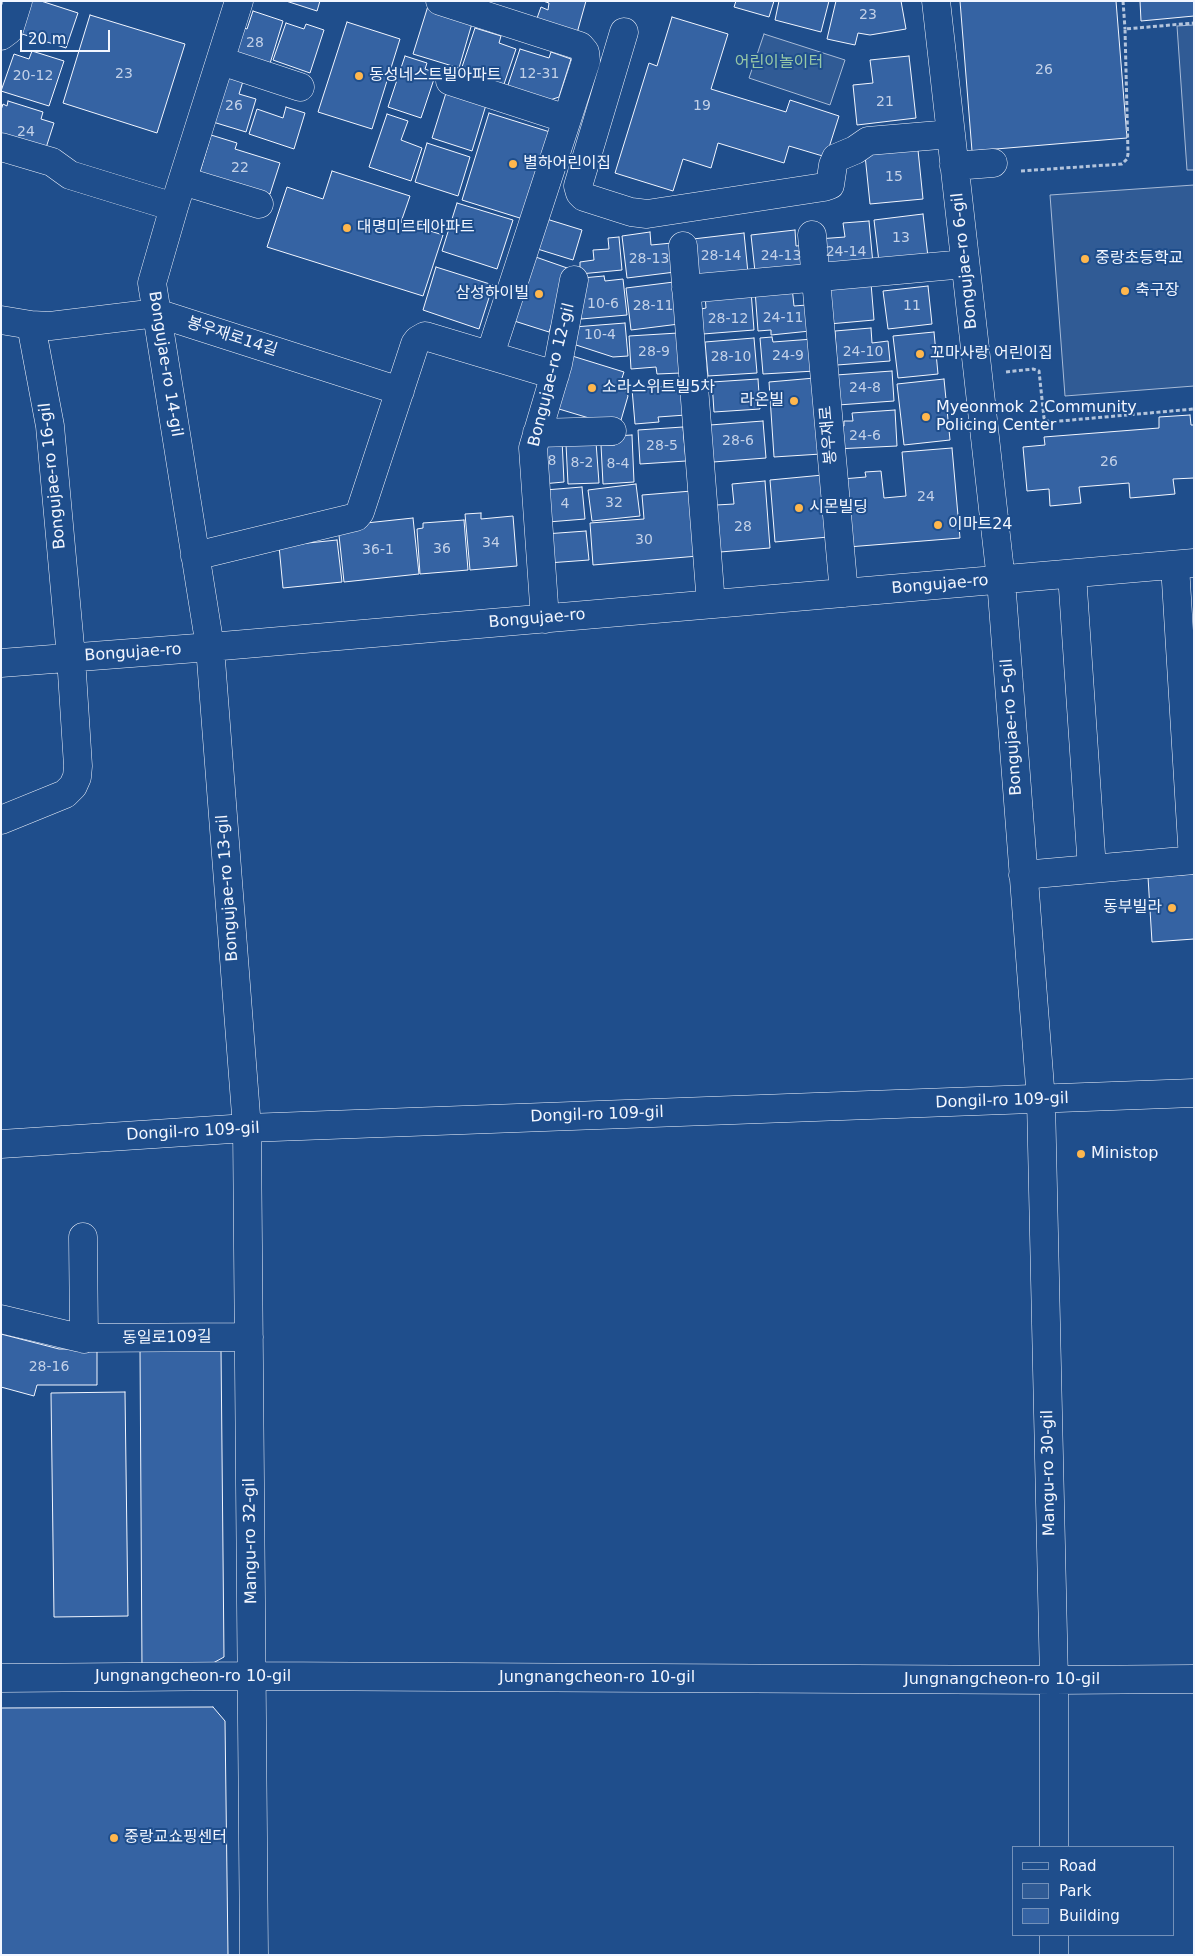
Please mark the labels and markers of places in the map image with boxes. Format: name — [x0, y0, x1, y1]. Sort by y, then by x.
place label: 동성네스트빌아파트 — [369, 66, 501, 86]
marker: 동성네스트빌아파트 — [353, 70, 365, 82]
place label: 별하어린이집 — [523, 154, 611, 174]
marker: 별하어린이집 — [507, 158, 519, 170]
place label: 대명미르테아파트 — [357, 218, 475, 238]
marker: 대명미르테아파트 — [341, 222, 353, 234]
place label: 중랑초등학교 — [1095, 249, 1183, 269]
marker: 중랑초등학교 — [1079, 253, 1091, 265]
place label: 축구장 — [1135, 281, 1179, 301]
place label: 삼성하이빌 — [455, 284, 529, 304]
marker: 축구장 — [1119, 285, 1131, 297]
marker: 삼성하이빌 — [533, 288, 545, 300]
place label: 꼬마사랑 어린이집 — [930, 344, 1053, 364]
marker: 꼬마사랑 어린이집 — [914, 348, 926, 360]
place label: 소라스위트빌5차 — [602, 378, 715, 398]
marker: 소라스위트빌5차 — [586, 382, 598, 394]
place label: 라온빌 — [740, 391, 784, 411]
marker: 라온빌 — [788, 395, 800, 407]
place label: Myeonmok 2 Community Policing Center — [936, 398, 1137, 436]
marker: Myeonmok 2 Community Policing Center — [920, 411, 932, 423]
place label: 시몬빌딩 — [809, 498, 868, 518]
marker: 시몬빌딩 — [793, 502, 805, 514]
place label: 이마트24 — [948, 515, 1013, 535]
marker: 이마트24 — [932, 519, 944, 531]
place label: 동부빌라 — [1103, 898, 1162, 918]
marker: 동부빌라 — [1166, 902, 1178, 914]
place label: Ministop — [1091, 1144, 1158, 1164]
marker: Ministop — [1075, 1148, 1087, 1160]
place label: 중랑교쇼핑센터 — [124, 1828, 227, 1848]
marker: 중랑교쇼핑센터 — [108, 1832, 120, 1844]

